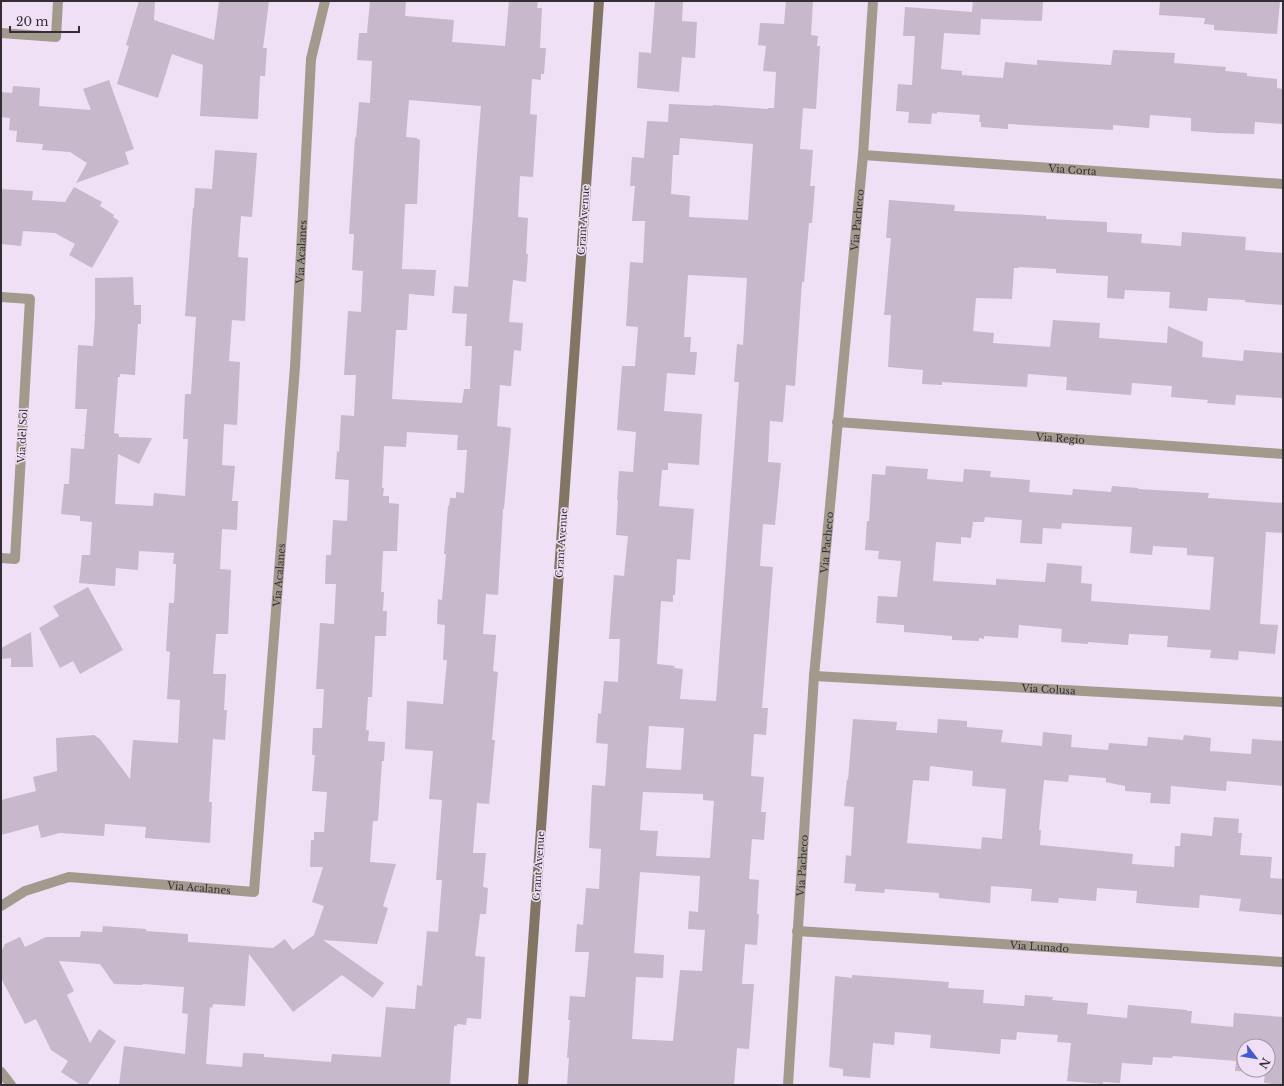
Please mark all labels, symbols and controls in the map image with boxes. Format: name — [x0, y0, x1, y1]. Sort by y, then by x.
scale bar — [10, 8, 79, 34]
text: 20 m — [16, 14, 48, 29]
street label: Via Corta — [1047, 162, 1097, 178]
street label: Grant Avenue — [575, 184, 592, 256]
street label: Via Pacheco — [848, 188, 867, 252]
street label: Via Acalanes — [293, 219, 310, 285]
street label: Via del Sol — [15, 409, 30, 464]
street label: Via Regio — [1034, 430, 1086, 447]
street label: Grant Avenue — [553, 507, 570, 579]
street label: Via Pacheco — [818, 511, 836, 575]
street label: Via Acalanes — [270, 542, 288, 608]
street label: Via Colusa — [1020, 681, 1076, 698]
street label: Grant Avenue — [530, 830, 547, 902]
street label: Via Pacheco — [794, 834, 811, 898]
street label: Via Acalanes — [166, 879, 232, 897]
street label: Via Lunado — [1009, 939, 1070, 955]
north arrow — [1236, 1038, 1276, 1078]
text: N — [1256, 1055, 1273, 1072]

